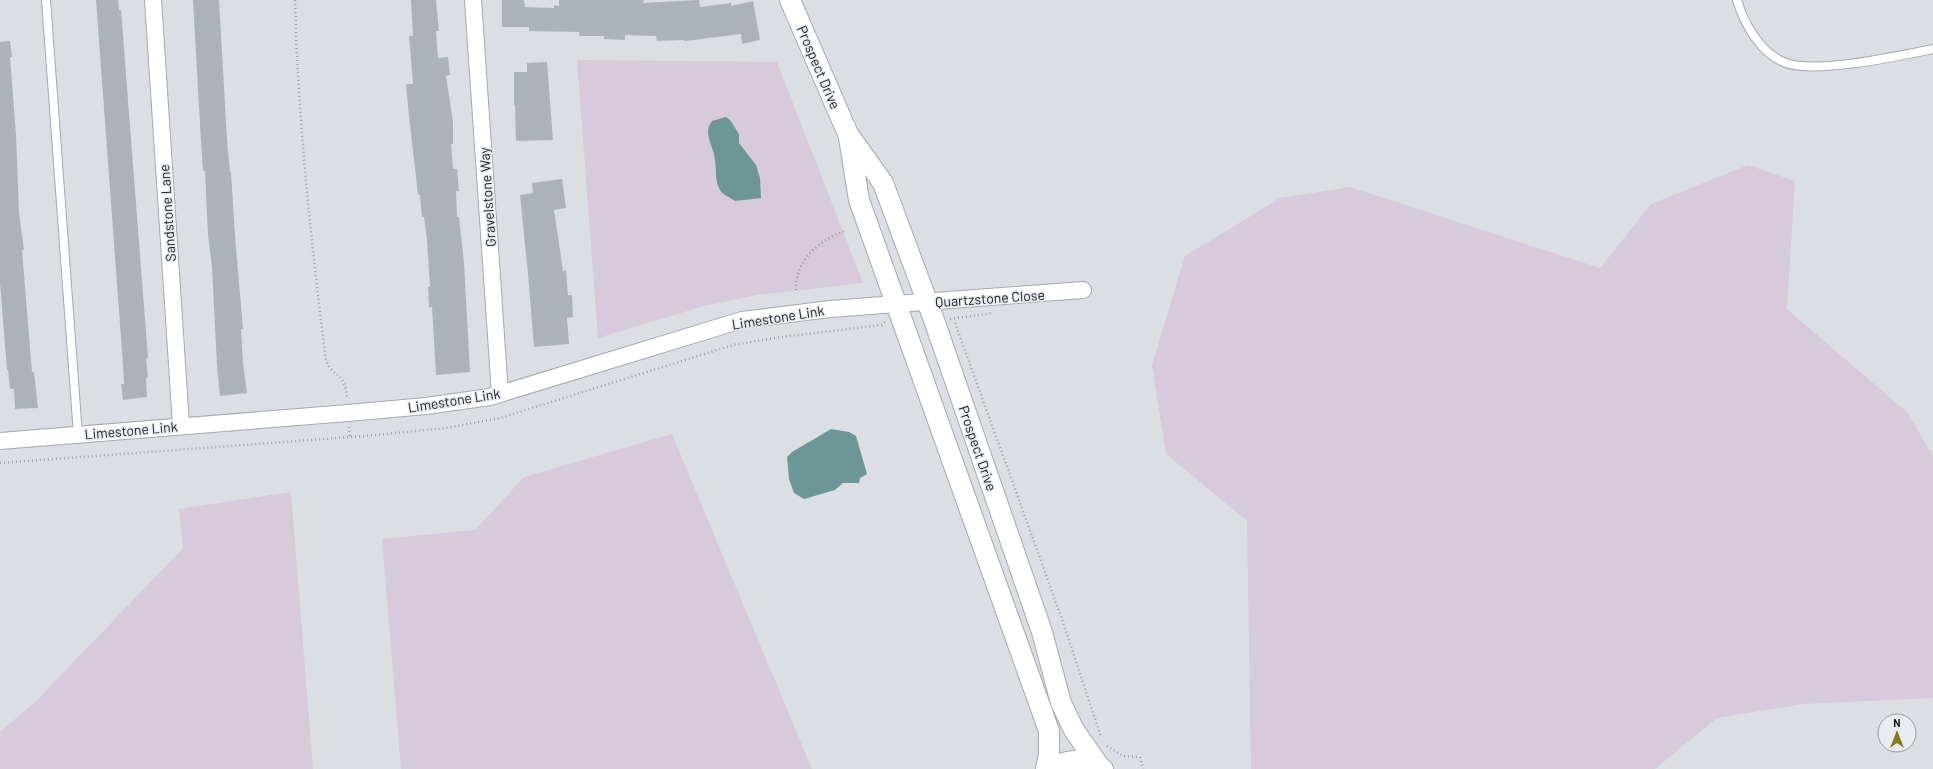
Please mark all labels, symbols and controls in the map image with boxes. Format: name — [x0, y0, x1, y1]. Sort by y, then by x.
street label: Prospect Drive — [794, 23, 844, 111]
street label: Gravelstone Way — [475, 146, 499, 247]
street label: Sandstone Lane — [155, 164, 179, 262]
street label: Quartzstone Close — [935, 286, 1045, 310]
street label: Limestone Link — [731, 301, 825, 333]
street label: Limestone Link — [407, 384, 501, 416]
street label: Prospect Drive — [955, 403, 1001, 493]
street label: Limestone Link — [84, 417, 178, 443]
north arrow — [1877, 713, 1917, 753]
text: N — [1893, 716, 1901, 729]

